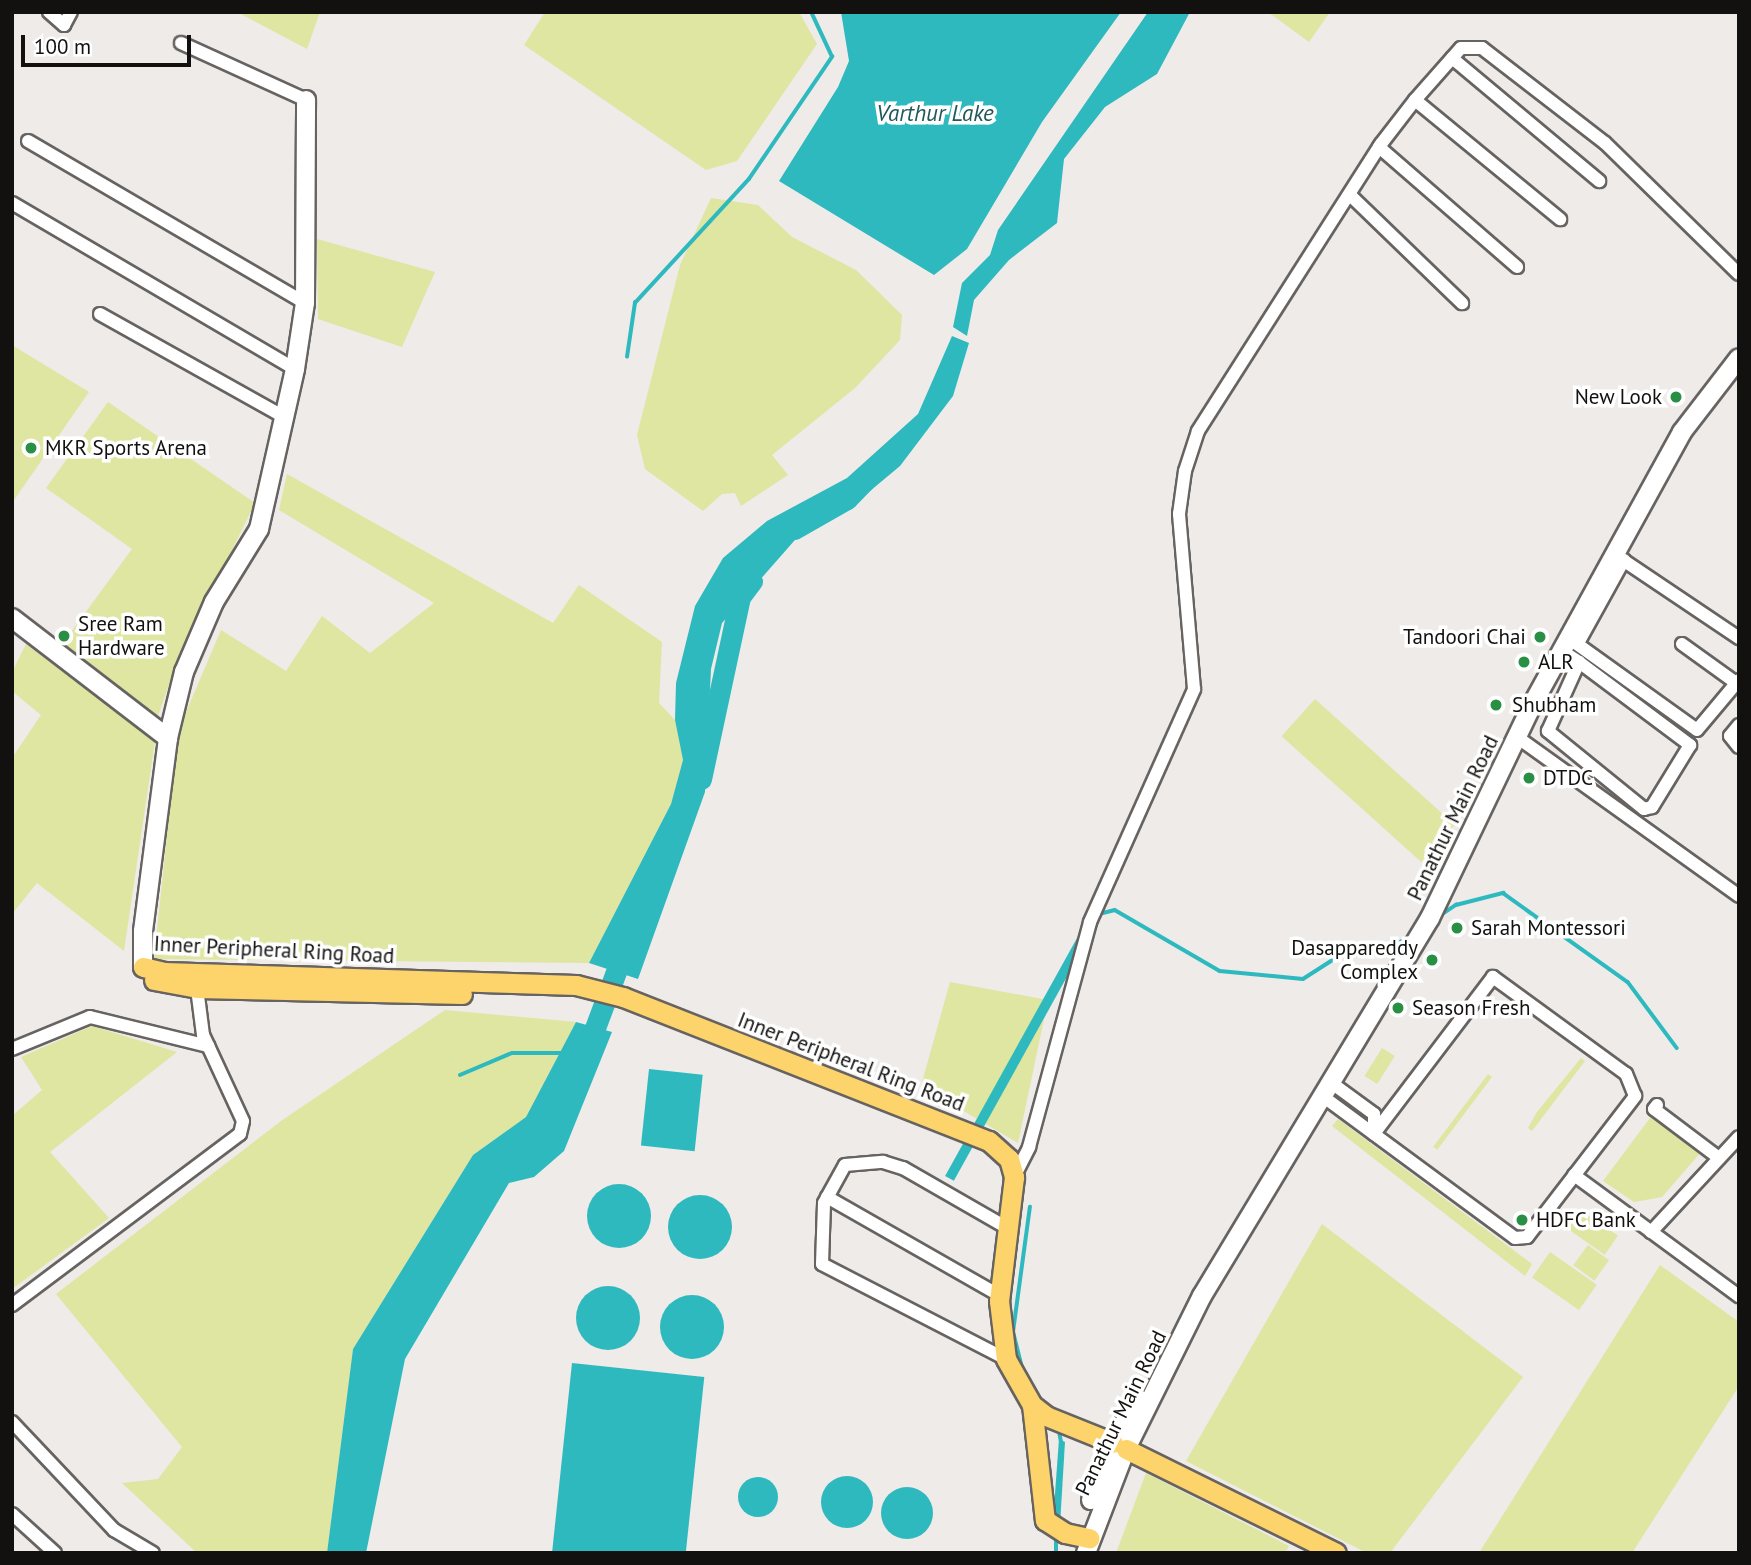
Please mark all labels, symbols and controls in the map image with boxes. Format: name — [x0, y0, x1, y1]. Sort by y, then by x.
scale bar — [24, 21, 194, 65]
text: 100 m — [34, 33, 91, 60]
water label: Varthur Lake — [876, 99, 994, 127]
place label: New Look — [1574, 384, 1662, 410]
marker: New Look — [1668, 389, 1684, 405]
place label: MKR Sports Arena — [45, 435, 208, 461]
marker: MKR Sports Arena — [23, 440, 39, 456]
place label: Sree Ram Hardware — [78, 611, 165, 661]
place label: Tandoori Chai — [1403, 624, 1526, 650]
marker: Sree Ram Hardware — [56, 628, 72, 644]
marker: Tandoori Chai — [1532, 629, 1548, 645]
place label: ALR — [1538, 649, 1574, 675]
marker: ALR — [1516, 654, 1532, 670]
place label: Shubham — [1512, 692, 1596, 718]
marker: Shubham — [1486, 695, 1506, 715]
street label: Panathur Main Road — [1402, 731, 1504, 905]
place label: DTDC — [1543, 765, 1593, 791]
marker: DTDC — [1521, 770, 1537, 786]
place label: Sarah Montessori — [1471, 915, 1626, 941]
marker: Sarah Montessori — [1449, 920, 1465, 936]
street label: Inner Peripheral Ring Road — [153, 931, 395, 969]
place label: Dasappareddy Complex — [1291, 935, 1418, 985]
marker: Dasappareddy Complex — [1424, 952, 1440, 968]
place label: Season Fresh — [1412, 995, 1530, 1021]
marker: Season Fresh — [1390, 1000, 1406, 1016]
street label: Inner Peripheral Ring Road — [734, 1007, 968, 1117]
place label: HDFC Bank — [1536, 1207, 1637, 1233]
marker: HDFC Bank — [1514, 1212, 1530, 1228]
street label: Panathur Main Road — [1070, 1326, 1172, 1500]

